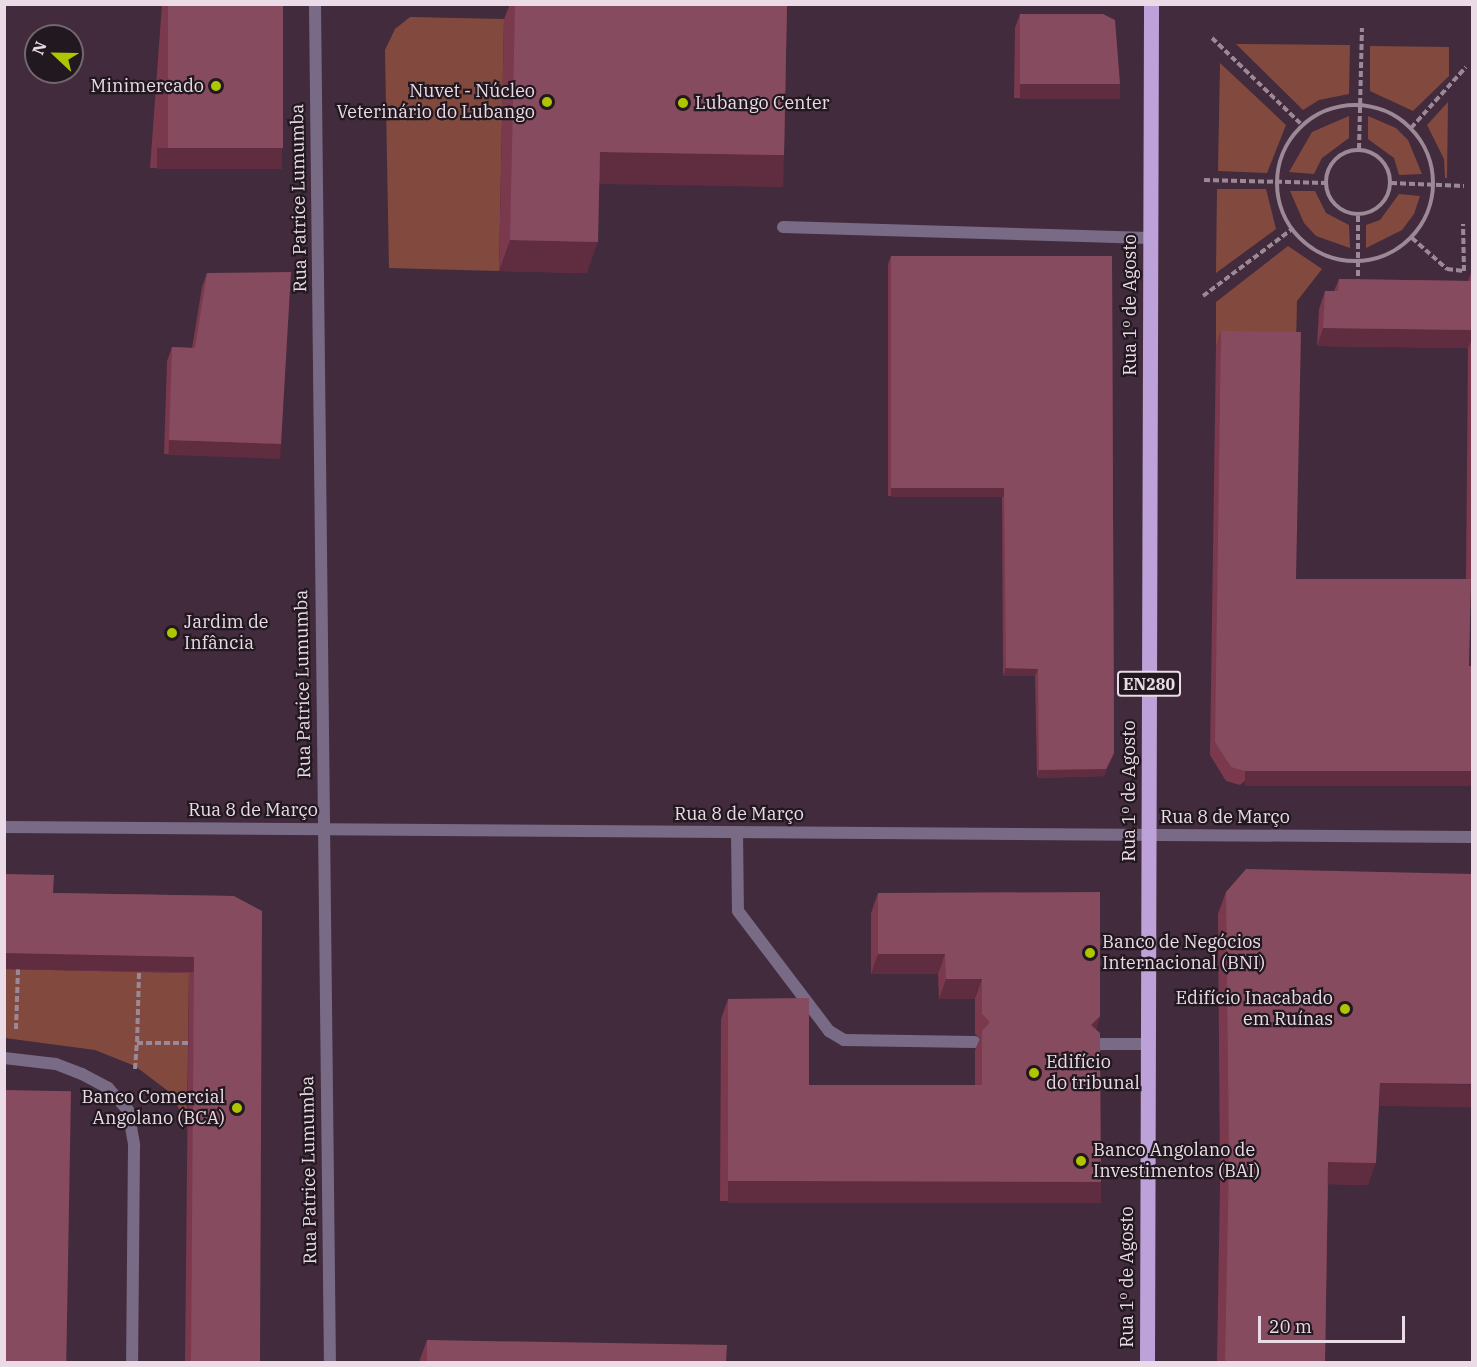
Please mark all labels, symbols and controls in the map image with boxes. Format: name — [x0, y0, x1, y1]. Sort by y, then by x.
north arrow — [24, 24, 84, 84]
text: N — [28, 38, 51, 58]
place label: Minimercado — [91, 75, 204, 97]
marker: Minimercado — [209, 79, 223, 93]
place label: Nuvet - Núcleo Veterinário do Lubango — [336, 81, 535, 124]
place label: Lubango Center — [695, 92, 830, 114]
marker: Nuvet - Núcleo Veterinário do Lubango — [540, 95, 554, 109]
marker: Lubango Center — [676, 96, 690, 110]
street label: Rua Patrice Lumumba — [287, 104, 311, 292]
street label: Rua 1º de Agosto — [1119, 234, 1141, 376]
street label: Rua Patrice Lumumba — [291, 590, 315, 778]
place label: Jardim de Infância — [184, 612, 268, 654]
marker: Jardim de Infância — [165, 626, 179, 640]
road number: EN280 — [1116, 671, 1182, 697]
street label: Rua 1º de Agosto — [1118, 720, 1140, 862]
street label: Rua 8 de Março — [188, 799, 318, 821]
street label: Rua 8 de Março — [674, 803, 804, 825]
street label: Rua 8 de Março — [1160, 806, 1290, 828]
place label: Banco de Negócios Internacional (BNI) — [1102, 932, 1265, 974]
marker: Banco de Negócios Internacional (BNI) — [1083, 946, 1097, 960]
place label: Edifício Inacabado em Ruínas — [1176, 988, 1333, 1030]
marker: Edifício Inacabado em Ruínas — [1338, 1002, 1352, 1016]
place label: Edifício do tribunal — [1046, 1052, 1140, 1094]
marker: Edifício do tribunal — [1027, 1066, 1041, 1080]
street label: Rua Patrice Lumumba — [297, 1076, 321, 1264]
place label: Banco Comercial Angolano (BCA) — [82, 1087, 225, 1130]
marker: Banco Comercial Angolano (BCA) — [230, 1101, 244, 1115]
place label: Banco Angolano de Investimentos (BAI) — [1093, 1140, 1260, 1182]
marker: Banco Angolano de Investimentos (BAI) — [1074, 1154, 1088, 1168]
street label: Rua 1º de Agosto — [1116, 1206, 1138, 1348]
scale bar — [1261, 1304, 1408, 1342]
text: 20 m — [1269, 1315, 1312, 1338]

